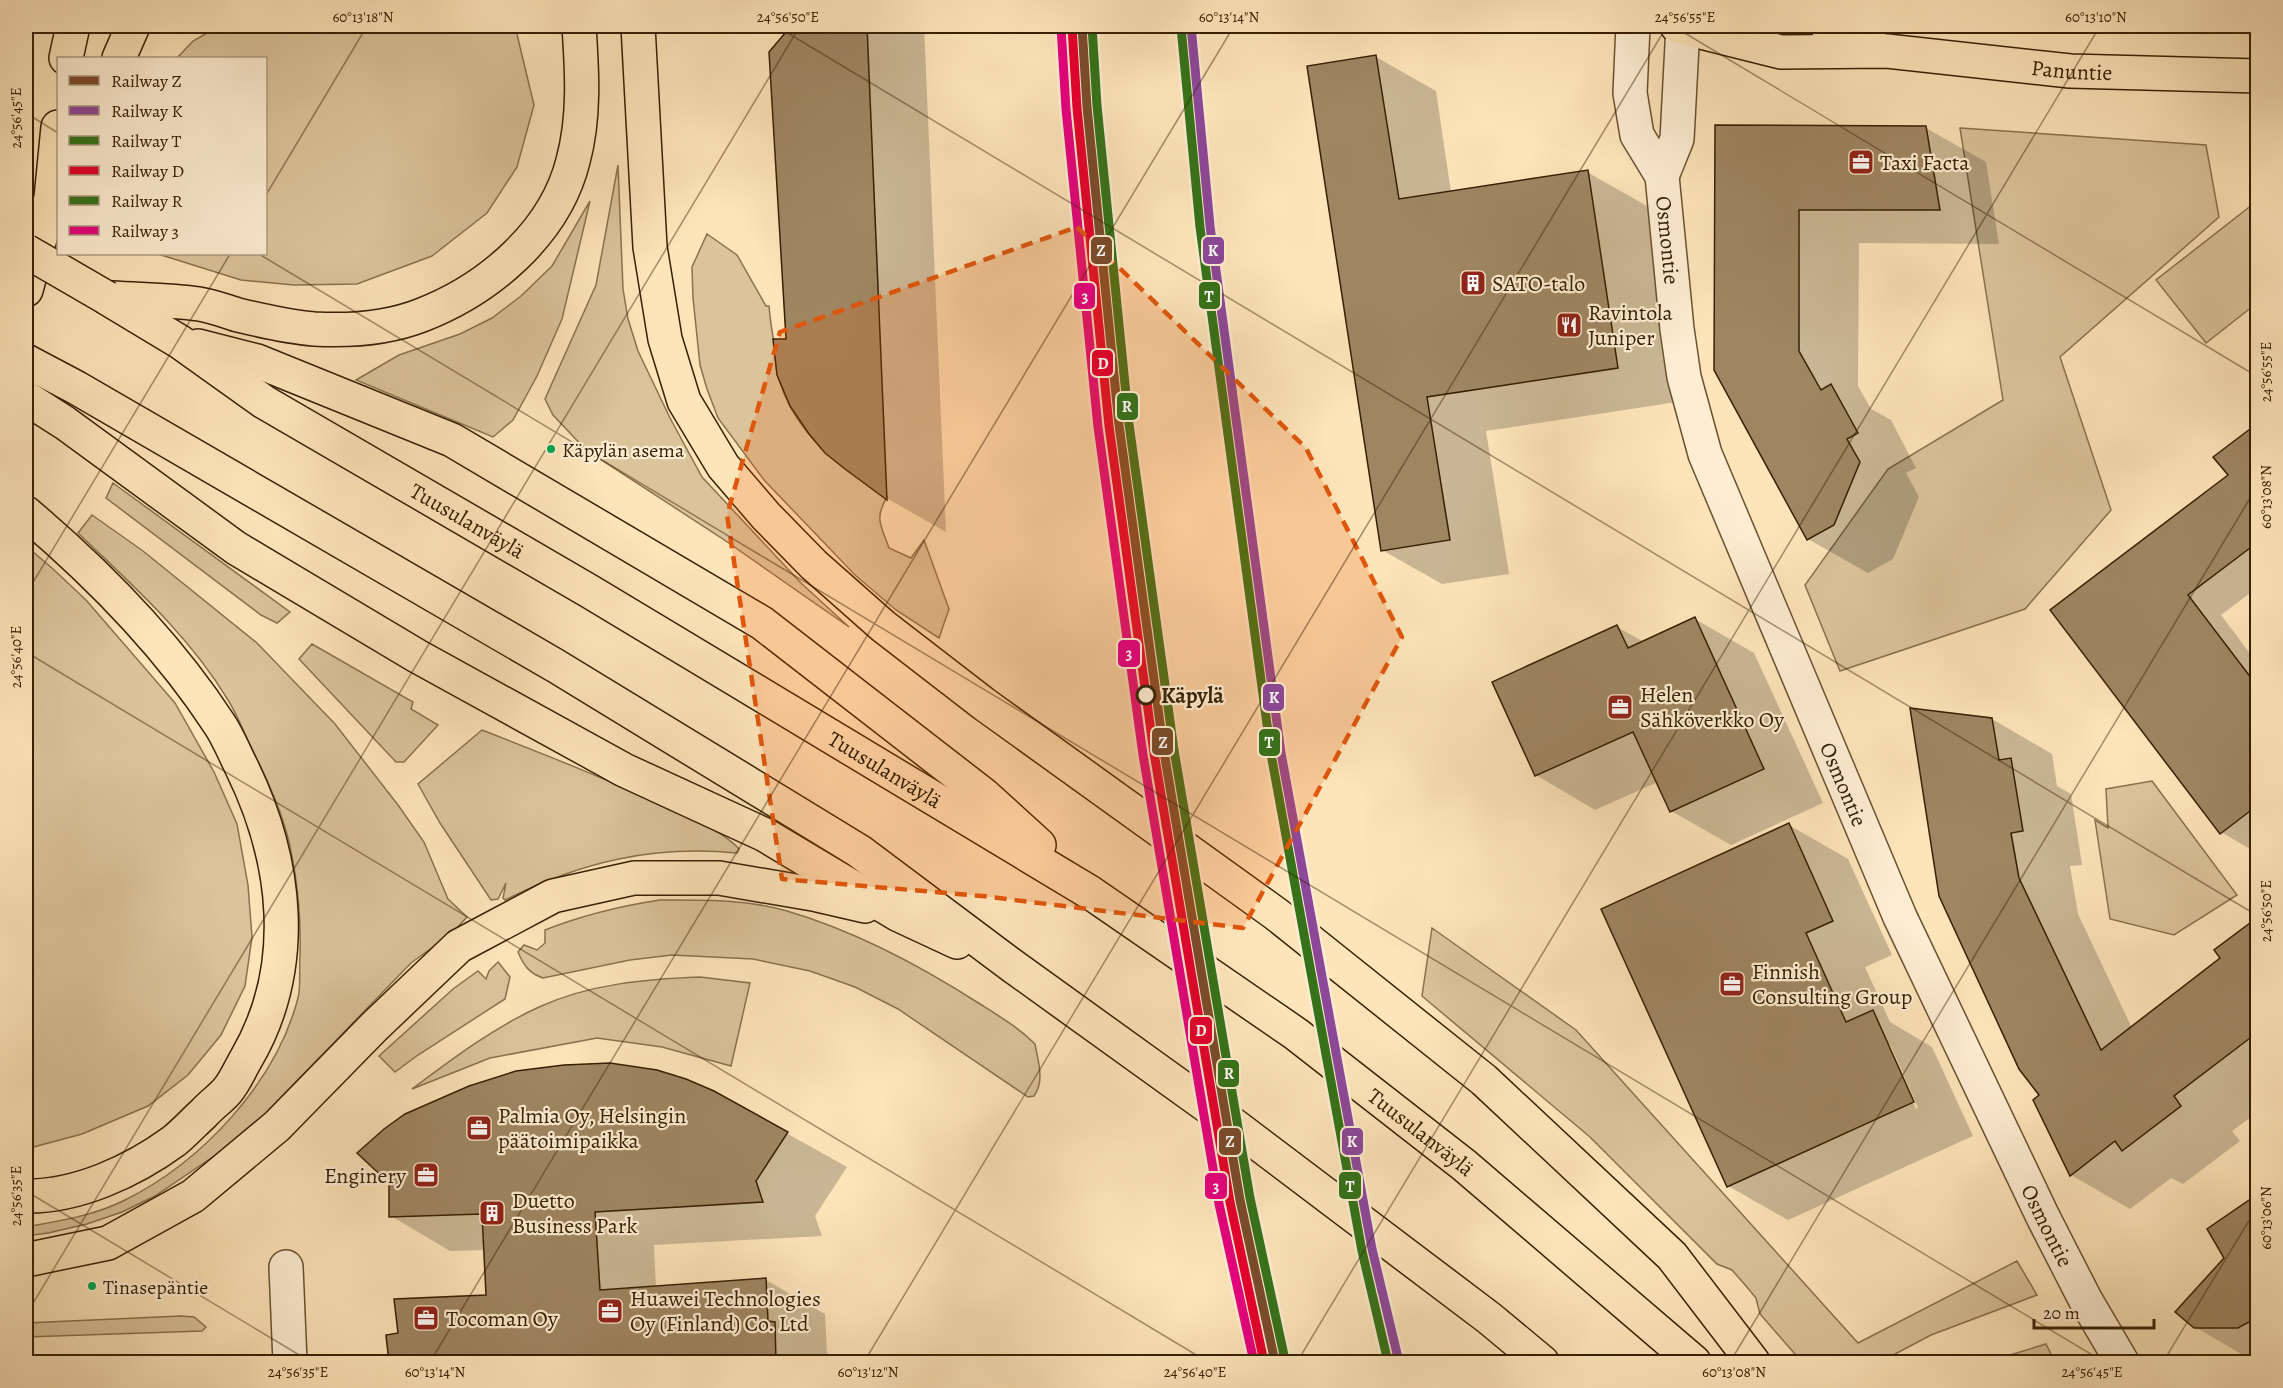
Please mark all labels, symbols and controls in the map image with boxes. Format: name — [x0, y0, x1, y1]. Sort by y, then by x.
text: 60°13'18"N — [332, 7, 394, 27]
text: 24°56'50"E — [757, 7, 819, 27]
text: 60°13'14"N — [1199, 7, 1260, 27]
text: 24°56'55"E — [1655, 7, 1715, 27]
text: 60°13'10"N — [2065, 7, 2127, 27]
street label: Panuntie — [2030, 53, 2113, 88]
legend — [57, 57, 267, 255]
text: Railway Z — [111, 69, 182, 93]
text: 24°56'45"E — [6, 87, 26, 149]
text: Railway K — [111, 99, 184, 123]
text: Railway T — [111, 129, 182, 153]
office icon: Taxi Facta — [1846, 147, 1876, 177]
place label: Taxi Facta — [1880, 148, 1970, 178]
text: Railway D — [111, 159, 184, 183]
text: Railway R — [111, 189, 183, 213]
street label: Osmontie — [1648, 194, 1687, 286]
text: Railway 3 — [111, 219, 179, 243]
line badge: Z — [1090, 236, 1113, 265]
line badge: K — [1202, 236, 1225, 265]
text: Z — [1096, 240, 1106, 262]
text: K — [1208, 240, 1219, 262]
building icon: SATO-talo — [1458, 268, 1488, 298]
place label: SATO-talo — [1492, 269, 1585, 299]
line badge: T — [1198, 281, 1221, 310]
line badge: 3 — [1073, 282, 1096, 310]
text: 3 — [1082, 286, 1089, 308]
text: T — [1204, 286, 1214, 308]
place label: Ravintola Juniper — [1588, 298, 1673, 353]
restaurant icon: Ravintola Juniper — [1554, 310, 1584, 340]
text: 24°56'55"E — [2256, 342, 2276, 402]
line badge: D — [1091, 349, 1114, 377]
text: D — [1097, 353, 1109, 375]
line badge: R — [1116, 392, 1139, 421]
text: R — [1122, 396, 1133, 418]
place label: Käpylän asema — [562, 437, 685, 464]
marker: Käpylän asema — [545, 443, 557, 455]
text: 60°13'08"N — [2256, 465, 2276, 529]
street label: Tuusulanväylä — [404, 476, 531, 567]
text: 24°56'40"E — [6, 626, 26, 688]
line badge: 3 — [1117, 639, 1141, 668]
text: 3 — [1126, 643, 1133, 665]
place label: Helen Sähköverkko Oy — [1640, 680, 1784, 735]
place label: Käpylä — [1161, 681, 1224, 711]
line badge: K — [1262, 683, 1285, 712]
marker: Käpylä — [1136, 685, 1156, 705]
text: K — [1269, 687, 1280, 709]
office icon: Helen Sähköverkko Oy — [1605, 692, 1635, 722]
street label: Tuusulanväylä — [822, 724, 948, 816]
line badge: Z — [1151, 727, 1174, 756]
line badge: T — [1258, 728, 1281, 757]
text: Z — [1158, 732, 1168, 754]
text: T — [1264, 732, 1274, 754]
street label: Osmontie — [1812, 738, 1874, 831]
text: 24°56'50"E — [2256, 880, 2276, 942]
place label: Finnish Consulting Group — [1752, 957, 1912, 1012]
office icon: Finnish Consulting Group — [1717, 969, 1747, 999]
line badge: D — [1189, 1016, 1213, 1045]
text: D — [1195, 1020, 1207, 1042]
line badge: R — [1217, 1059, 1240, 1088]
text: R — [1224, 1063, 1235, 1085]
street label: Tuusulanväylä — [1361, 1081, 1481, 1184]
place label: Palmia Oy, Helsingin päätoimipaikka — [498, 1101, 686, 1156]
office icon: Palmia Oy, Helsingin päätoimipaikka — [464, 1113, 494, 1143]
line badge: Z — [1218, 1127, 1242, 1156]
line badge: K — [1341, 1127, 1364, 1156]
text: Z — [1225, 1131, 1235, 1153]
text: K — [1347, 1131, 1358, 1153]
office icon: Enginery — [411, 1160, 441, 1190]
place label: Enginery — [324, 1161, 406, 1191]
text: 24°56'35"E — [6, 1166, 26, 1226]
line badge: T — [1338, 1171, 1362, 1200]
line badge: 3 — [1204, 1172, 1228, 1200]
text: 3 — [1213, 1176, 1220, 1198]
text: T — [1345, 1176, 1355, 1198]
street label: Osmontie — [2014, 1180, 2080, 1272]
place label: Duetto Business Park — [512, 1186, 637, 1241]
text: 60°13'06"N — [2256, 1186, 2276, 1250]
building icon: Duetto Business Park — [477, 1198, 507, 1228]
place label: Tinasepäntie — [103, 1274, 208, 1301]
marker: Tinasepäntie — [86, 1280, 98, 1292]
place label: Huawei Technologies Oy (Finland) Co. Ltd — [630, 1284, 821, 1339]
scale bar — [2034, 1292, 2154, 1330]
office icon: Huawei Technologies Oy (Finland) Co. Ltd — [595, 1296, 625, 1326]
text: 20 m — [2043, 1301, 2080, 1325]
office icon: Tocoman Oy — [411, 1303, 441, 1333]
place label: Tocoman Oy — [446, 1304, 558, 1334]
text: 24°56'35"E — [268, 1362, 328, 1382]
text: 60°13'14"N — [405, 1362, 466, 1382]
text: 60°13'12"N — [838, 1362, 899, 1382]
text: 24°56'40"E — [1164, 1362, 1226, 1382]
text: 60°13'08"N — [1702, 1362, 1766, 1382]
text: 24°56'45"E — [2061, 1362, 2123, 1382]

